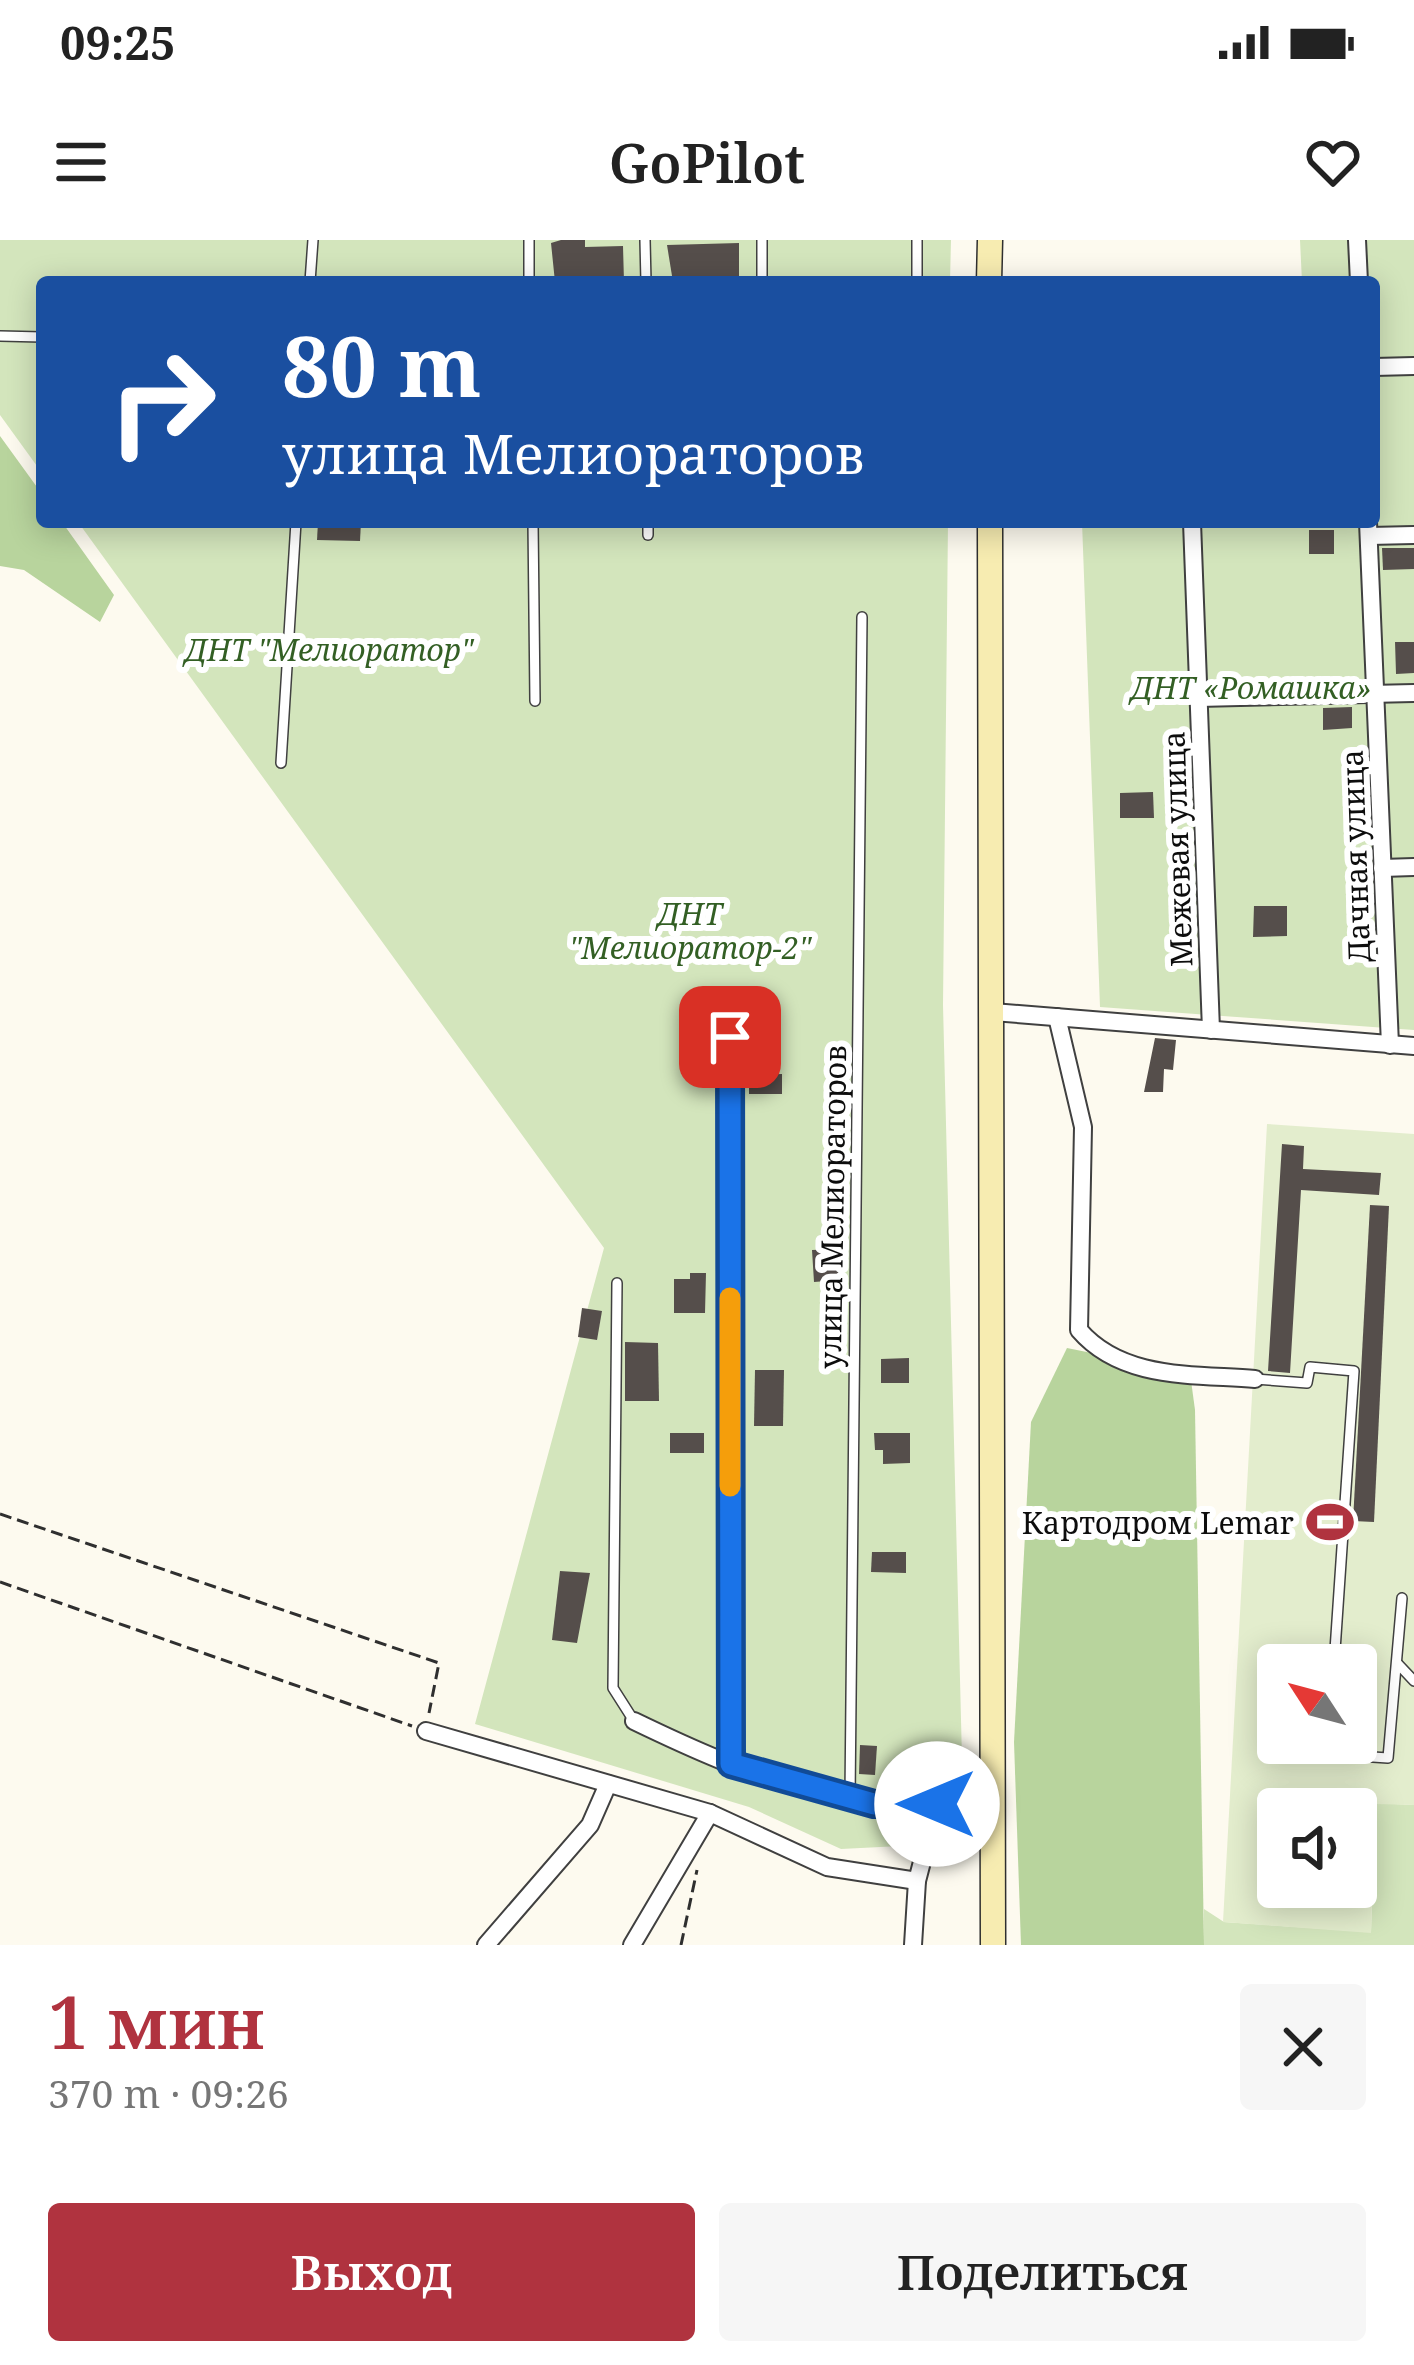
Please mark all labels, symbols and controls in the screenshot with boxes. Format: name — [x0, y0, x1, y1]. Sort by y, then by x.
text: 09:25 — [60, 12, 175, 73]
text: GoPilot — [609, 125, 805, 199]
icon: menu — [48, 129, 114, 195]
icon: heart — [1300, 129, 1366, 195]
text: 80 m — [282, 307, 482, 422]
icon: right — [84, 324, 240, 480]
text: улица Мелиораторов — [282, 416, 864, 490]
park label: ДНТ "Мелиоратор" — [182, 629, 475, 670]
park label: ДНТ «Ромашка» — [1128, 667, 1371, 708]
street label: Межевая улица — [1152, 730, 1202, 968]
street label: Дачная улица — [1331, 749, 1379, 963]
park label: ДНТ "Мелиоратор-2" — [569, 893, 813, 968]
pin — [679, 986, 781, 1088]
icon: arrive — [697, 1004, 763, 1070]
street label: улица Мелиораторов — [809, 1045, 855, 1369]
sports icon: Картодром Lemar — [1305, 1497, 1355, 1547]
place label: Картодром Lemar — [1022, 1502, 1294, 1543]
north arrow — [1257, 1644, 1377, 1764]
map controls — [1257, 1644, 1377, 1908]
position arrow — [874, 1741, 1000, 1867]
button: sound — [1257, 1788, 1377, 1908]
text: 1 мин — [48, 1972, 265, 2070]
button: close — [1240, 1984, 1366, 2110]
text: 370 m · 09:26 — [48, 2066, 289, 2119]
button: Выход — [48, 2203, 695, 2341]
button: Поделиться — [719, 2203, 1366, 2341]

